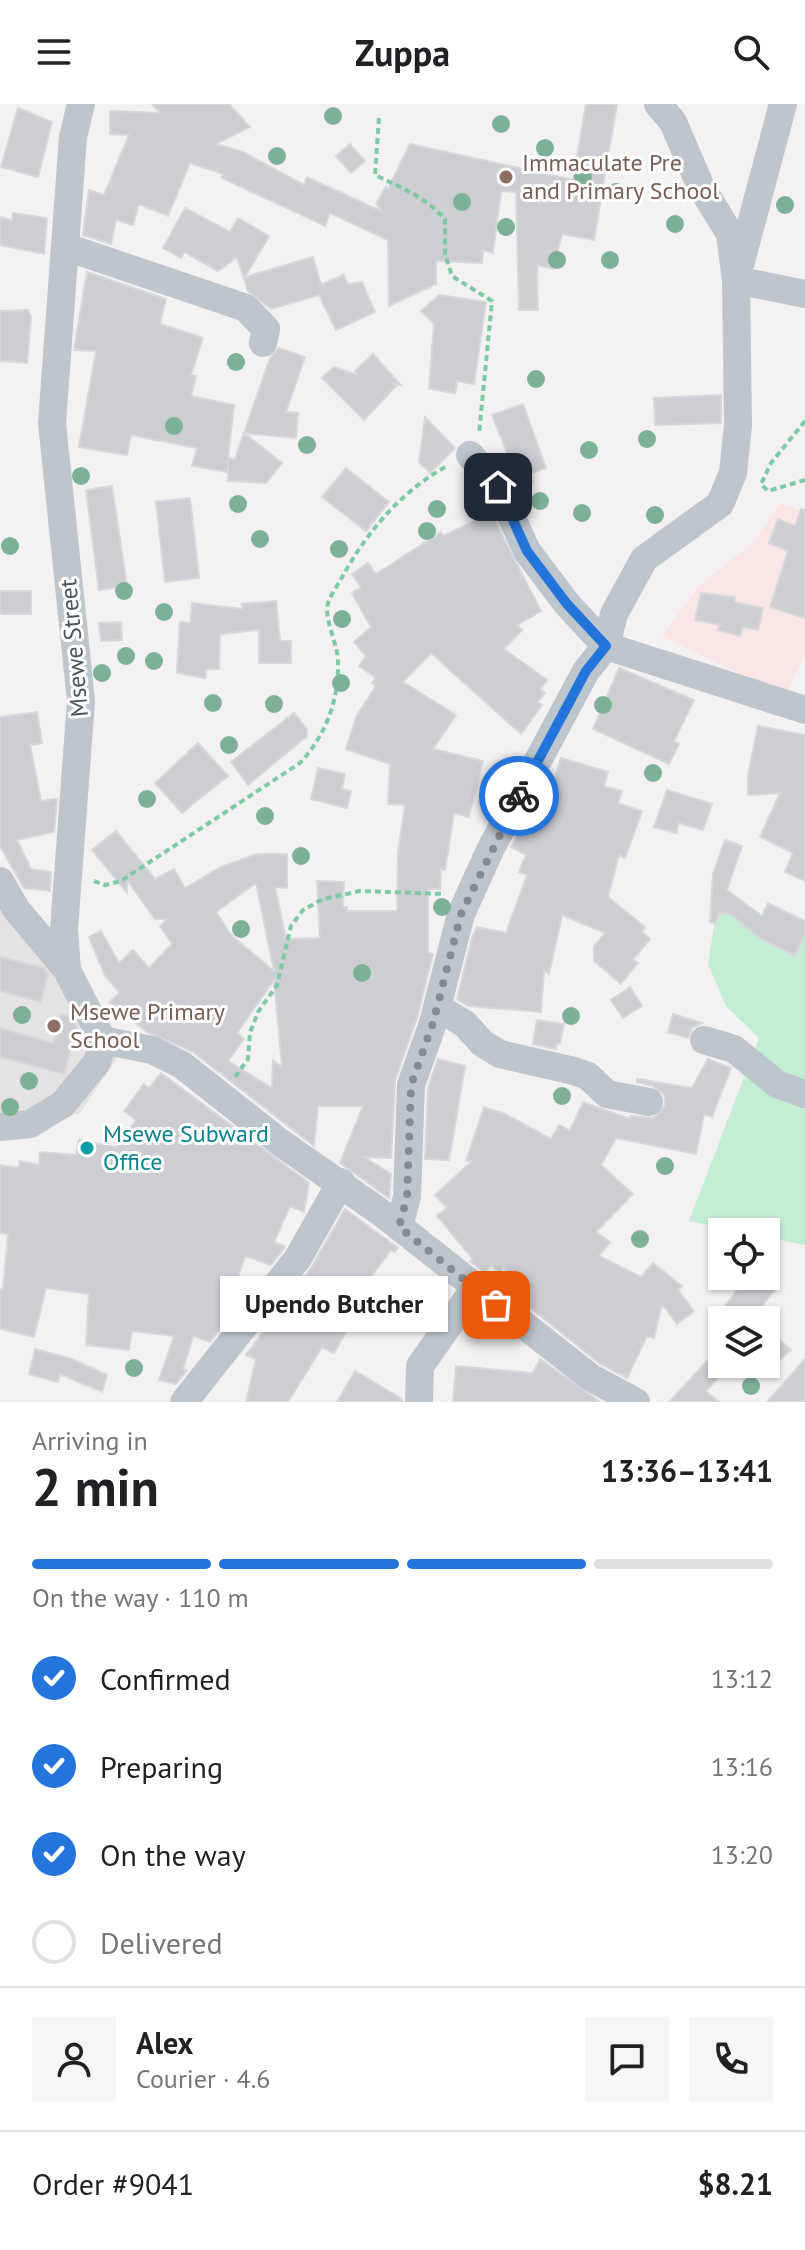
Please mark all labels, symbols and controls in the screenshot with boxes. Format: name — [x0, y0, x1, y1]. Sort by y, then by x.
text: Zuppa — [355, 29, 450, 76]
icon: menu — [32, 30, 76, 74]
icon: search — [729, 30, 773, 74]
place label: Immaculate Pre and Primary School — [522, 147, 719, 206]
marker: Immaculate Pre and Primary School — [497, 168, 515, 186]
pin — [464, 453, 532, 521]
icon: home — [476, 465, 520, 509]
street label: Msewe Street — [52, 578, 95, 718]
courier — [479, 756, 559, 836]
icon: bike — [497, 774, 541, 818]
place label: Msewe Primary School — [70, 996, 225, 1055]
marker: Msewe Primary School — [45, 1017, 63, 1035]
place label: Msewe Subward Office — [103, 1118, 269, 1177]
marker: Msewe Subward Office — [78, 1139, 96, 1157]
map controls — [708, 1218, 780, 1378]
button: locate — [708, 1218, 780, 1290]
pin — [462, 1271, 530, 1339]
callout: Upendo Butcher — [220, 1277, 448, 1333]
icon: bag — [474, 1283, 518, 1327]
text: Upendo Butcher — [245, 1287, 423, 1320]
button: layers — [708, 1306, 780, 1378]
text: Arriving in — [32, 1424, 148, 1457]
text: 13:36–13:41 — [601, 1451, 773, 1490]
text: 2 min — [32, 1453, 159, 1520]
text: On the way · 110 m — [32, 1581, 249, 1614]
icon: check — [32, 1656, 76, 1700]
text: Confirmed — [100, 1659, 231, 1698]
text: 13:12 — [711, 1662, 773, 1695]
icon: check — [32, 1744, 76, 1788]
text: Preparing — [100, 1747, 223, 1786]
text: 13:16 — [711, 1750, 773, 1783]
icon: check — [32, 1832, 76, 1876]
text: On the way — [100, 1835, 246, 1874]
text: 13:20 — [711, 1838, 773, 1871]
text: Delivered — [100, 1923, 223, 1962]
button: person — [32, 2017, 116, 2101]
button: chat — [585, 2017, 669, 2101]
button: phone — [689, 2017, 773, 2101]
text: Alex — [136, 2023, 193, 2062]
text: Courier · 4.6 — [136, 2062, 270, 2095]
text: Order #9041 — [32, 2164, 194, 2203]
text: $8.21 — [698, 2164, 773, 2203]

